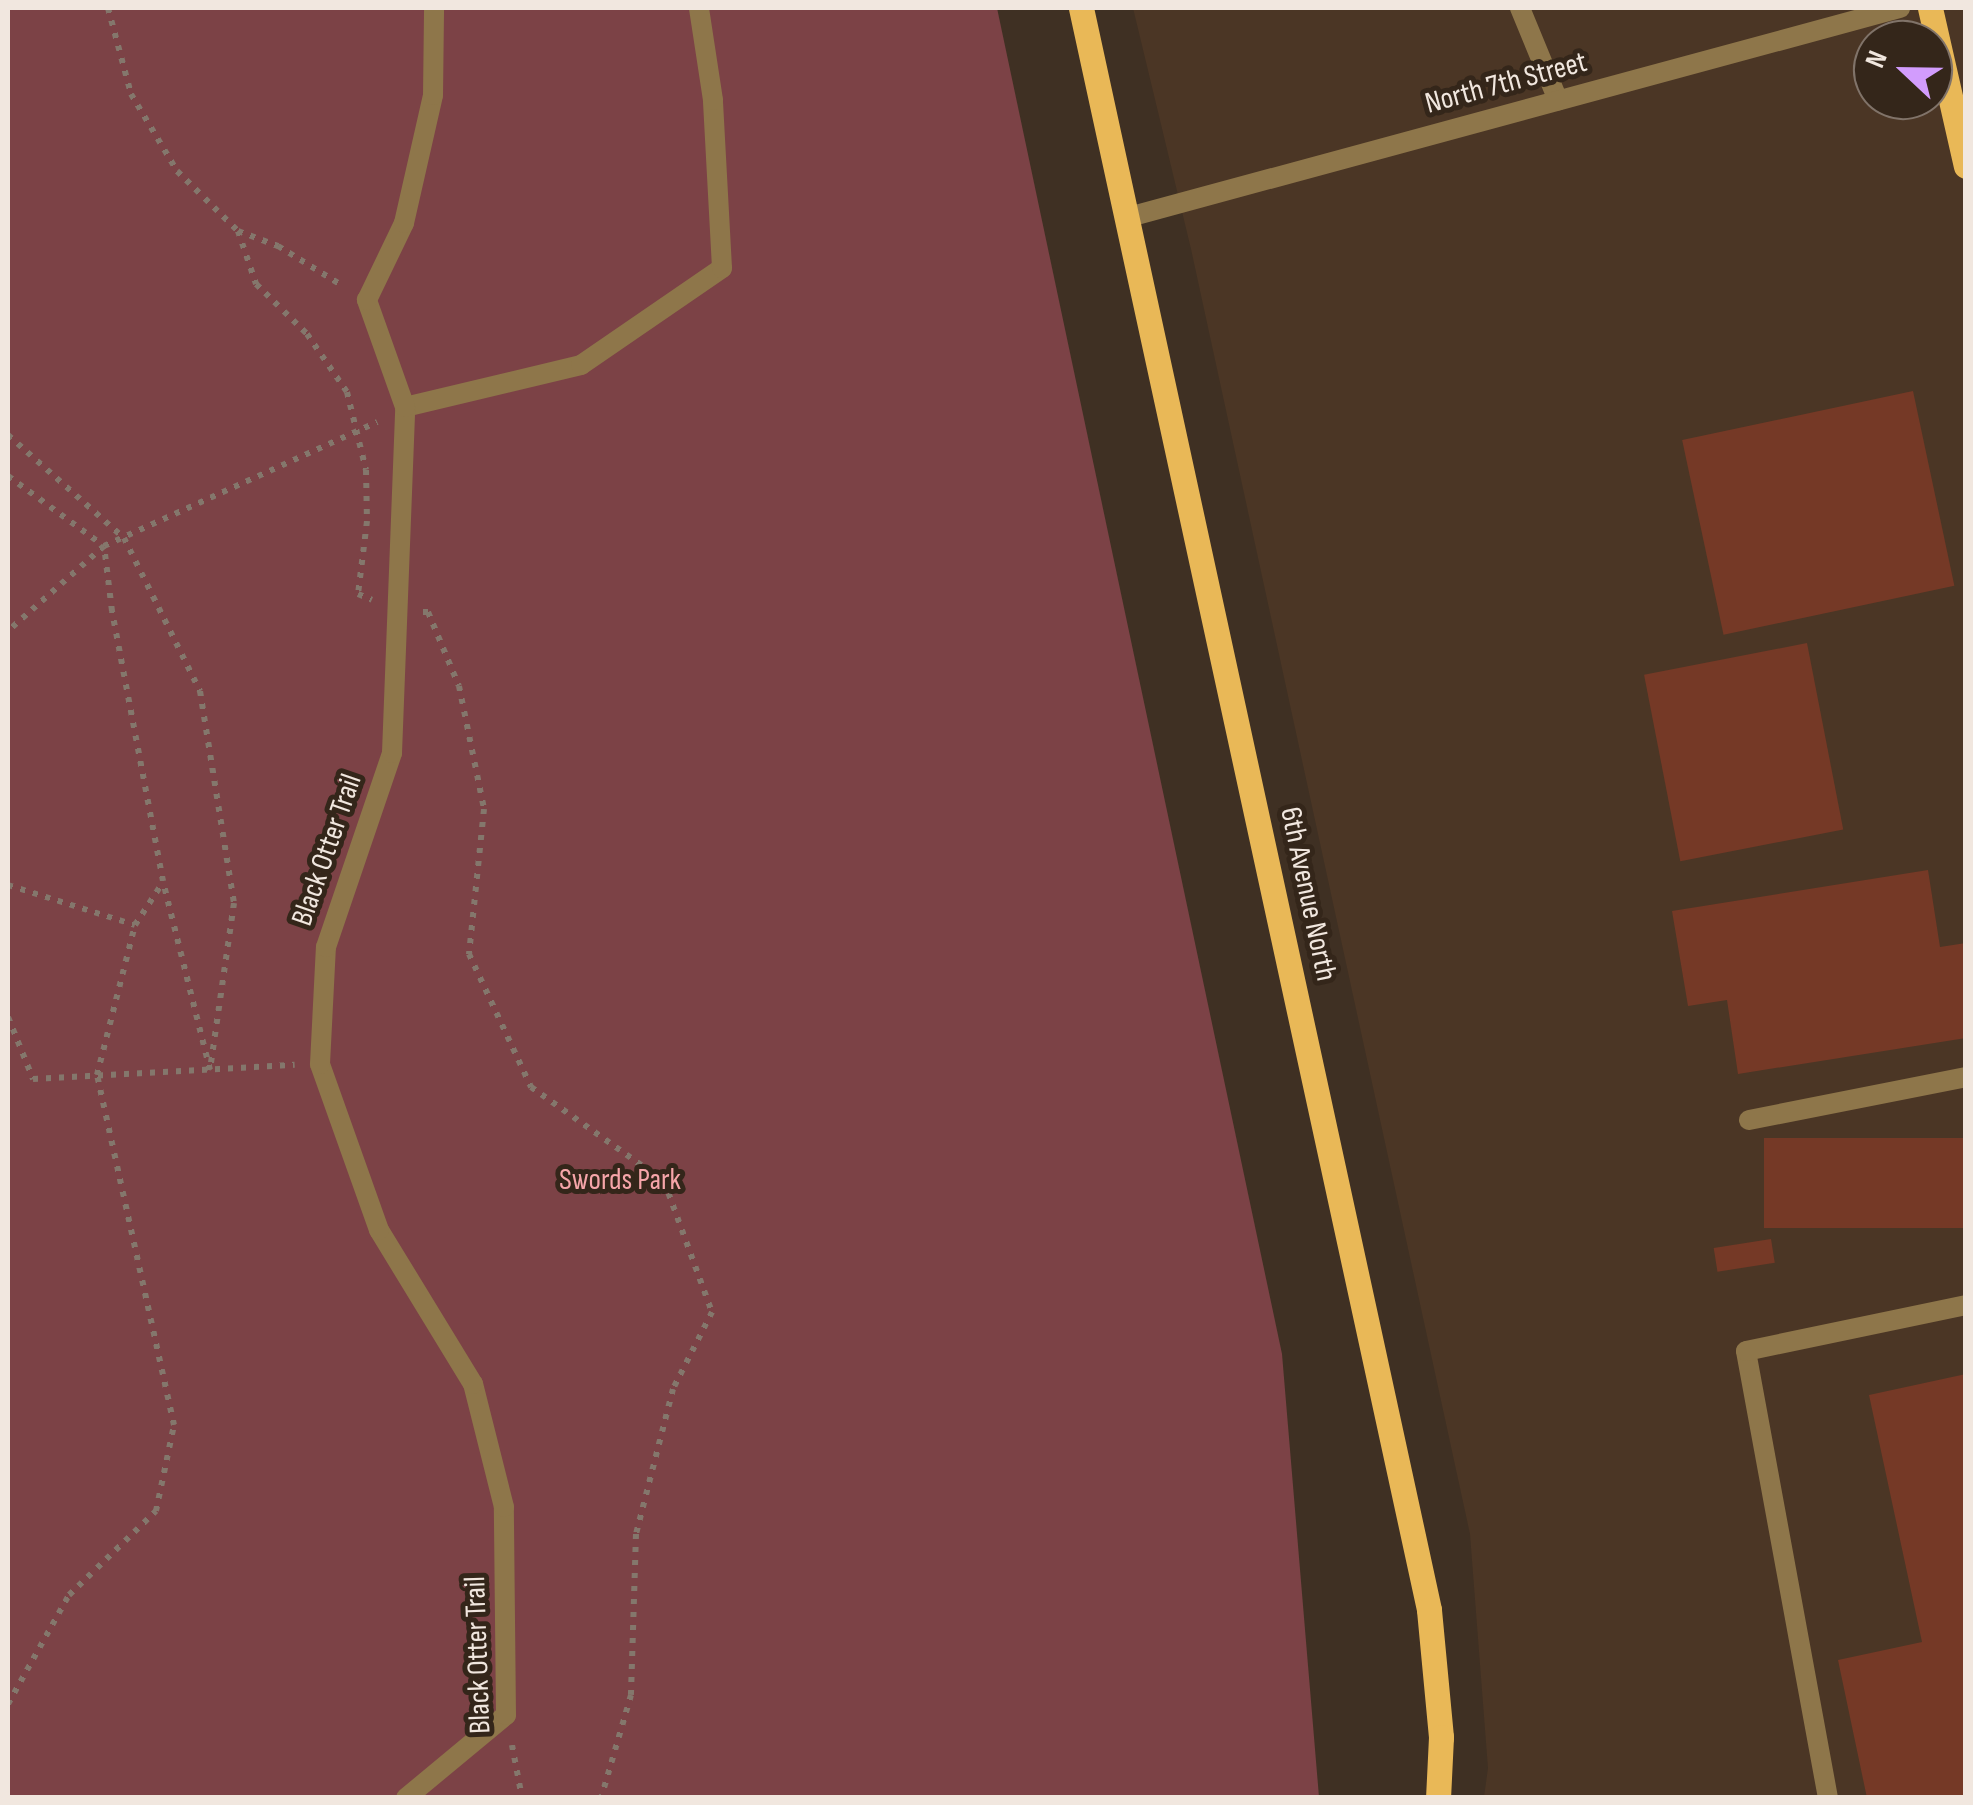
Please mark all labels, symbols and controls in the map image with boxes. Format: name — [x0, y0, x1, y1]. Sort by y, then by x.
north arrow — [1853, 20, 1953, 120]
street label: North 7th Street — [1421, 44, 1591, 122]
text: N — [1858, 46, 1895, 72]
street label: Black Otter Trail — [284, 770, 370, 930]
street label: 6th Avenue North — [1272, 804, 1344, 984]
park label: Swords Park — [559, 1162, 681, 1198]
street label: Black Otter Trail — [457, 1576, 499, 1734]

